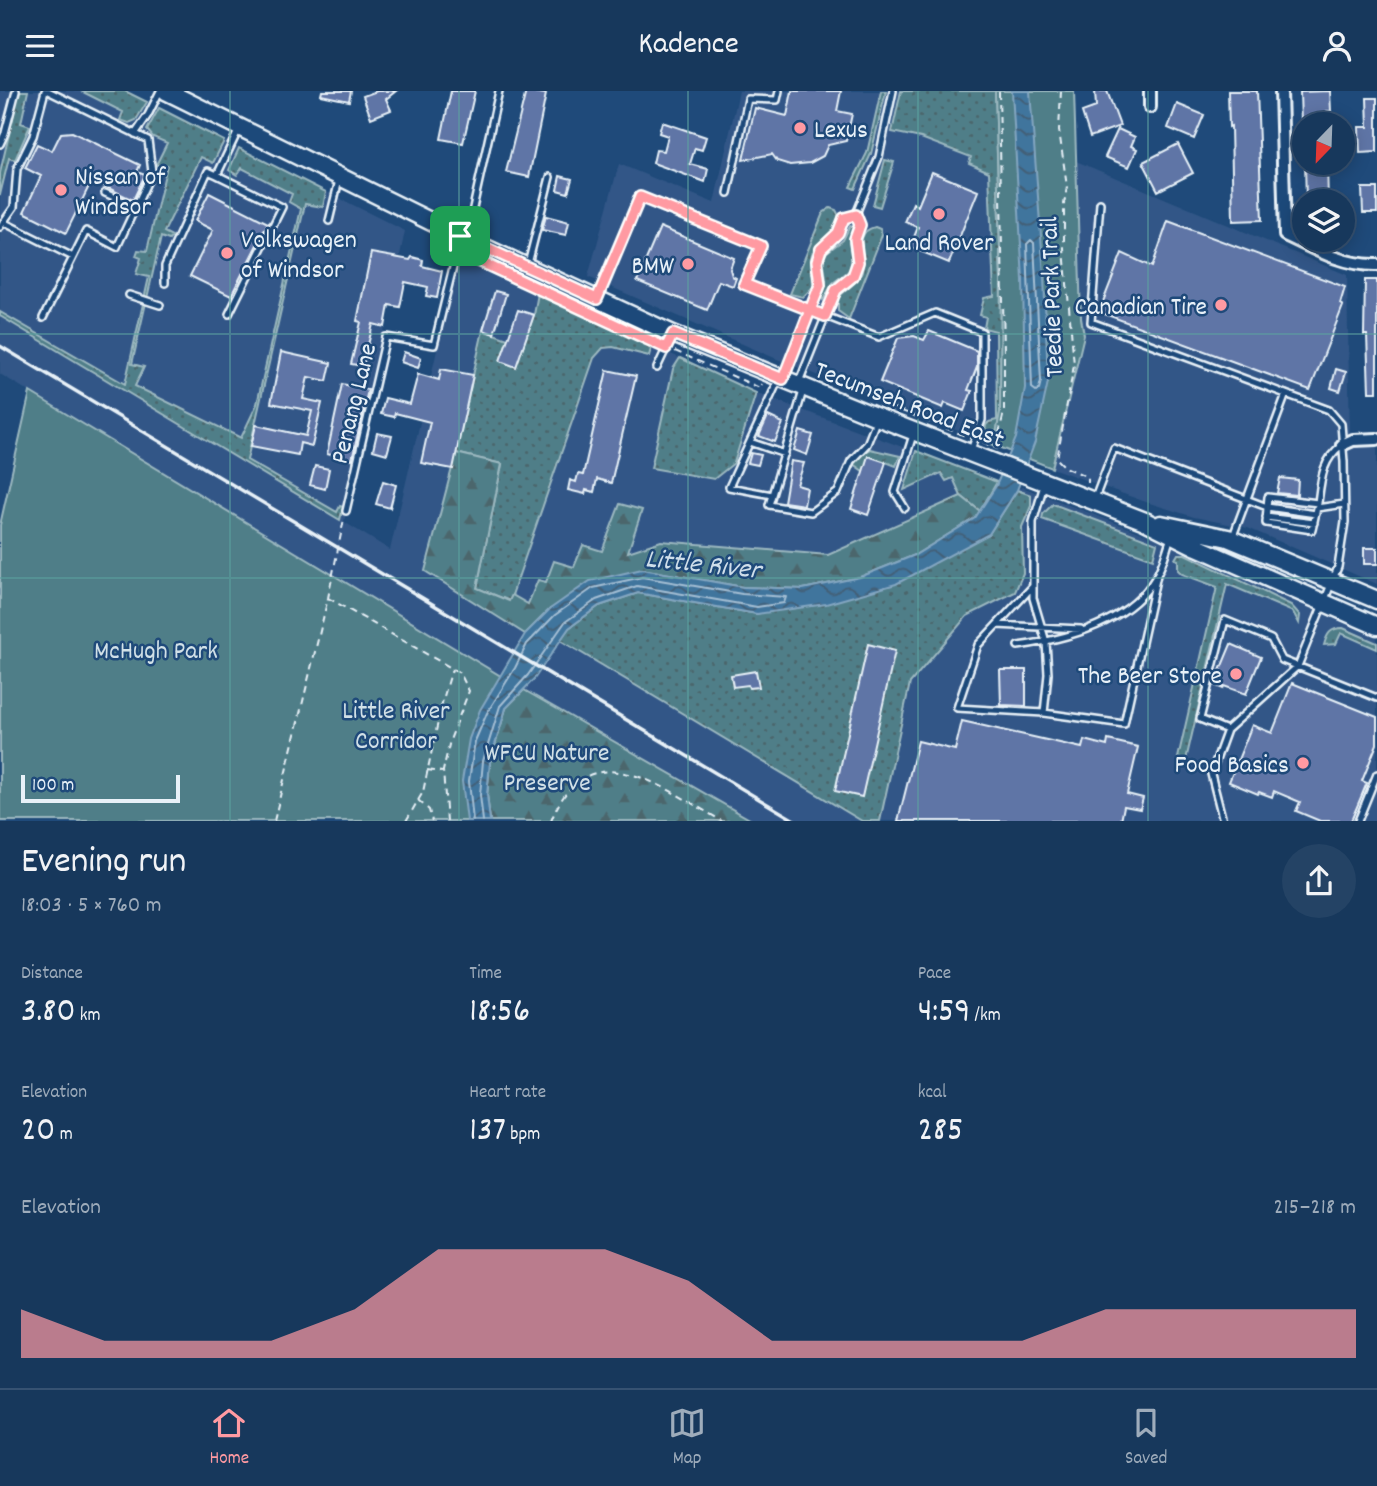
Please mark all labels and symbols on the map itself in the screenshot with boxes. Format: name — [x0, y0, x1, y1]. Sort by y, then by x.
north arrow — [1292, 112, 1354, 175]
place label: Lexus — [814, 113, 868, 150]
marker: Lexus — [792, 120, 808, 136]
place label: Nissan of Windsor — [75, 160, 166, 227]
marker: Nissan of Windsor — [53, 182, 69, 198]
pin — [430, 206, 490, 266]
marker: Land Rover — [931, 206, 947, 222]
street label: Teedie Park Trail — [1032, 216, 1075, 378]
place label: Volkswagen of Windsor — [241, 223, 357, 290]
place label: Land Rover — [884, 226, 994, 263]
marker: Volkswagen of Windsor — [219, 245, 235, 261]
place label: BMW — [632, 249, 674, 286]
marker: BMW — [680, 256, 696, 272]
place label: Canadian Tire — [1074, 290, 1207, 327]
marker: Canadian Tire — [1213, 297, 1229, 313]
street label: Penang Lane — [323, 340, 388, 468]
street label: Tecumseh Road East — [808, 353, 1009, 460]
water label: Little River — [643, 541, 766, 593]
park label: McHugh Park — [94, 634, 218, 671]
place label: The Beer Store — [1078, 659, 1222, 696]
marker: The Beer Store — [1228, 666, 1244, 682]
park label: Little River Corridor — [342, 694, 450, 761]
park label: WFCU Nature Preserve — [485, 736, 609, 803]
place label: Food Basics — [1174, 748, 1289, 785]
marker: Food Basics — [1295, 755, 1311, 771]
scale bar — [21, 772, 180, 804]

